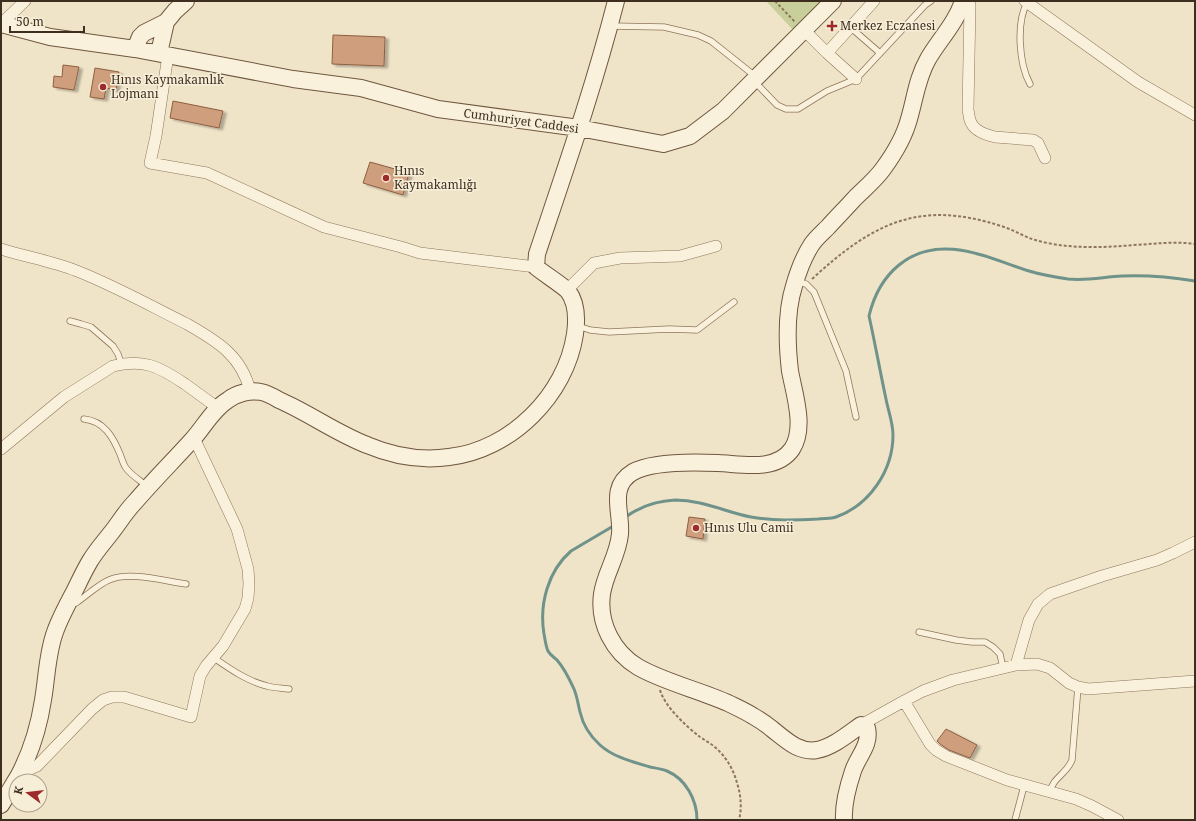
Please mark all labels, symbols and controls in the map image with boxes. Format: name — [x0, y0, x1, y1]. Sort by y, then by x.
scale bar — [10, 8, 84, 34]
text: 50 m — [16, 13, 44, 30]
place label: Merkez Eczanesi — [840, 17, 936, 34]
marker: Merkez Eczanesi — [827, 21, 837, 31]
place label: Hınıs Kaymakamlık Lojmanı — [111, 71, 225, 102]
marker: Hınıs Kaymakamlık Lojmanı — [98, 82, 108, 92]
street label: Cumhuriyet Caddesi — [462, 104, 580, 137]
place label: Hınıs Kaymakamlığı — [394, 162, 477, 193]
marker: Hınıs Kaymakamlığı — [381, 173, 391, 183]
place label: Hınıs Ulu Camii — [704, 519, 794, 536]
marker: Hınıs Ulu Camii — [691, 523, 701, 533]
north arrow — [8, 773, 48, 813]
text: K — [10, 784, 26, 796]

